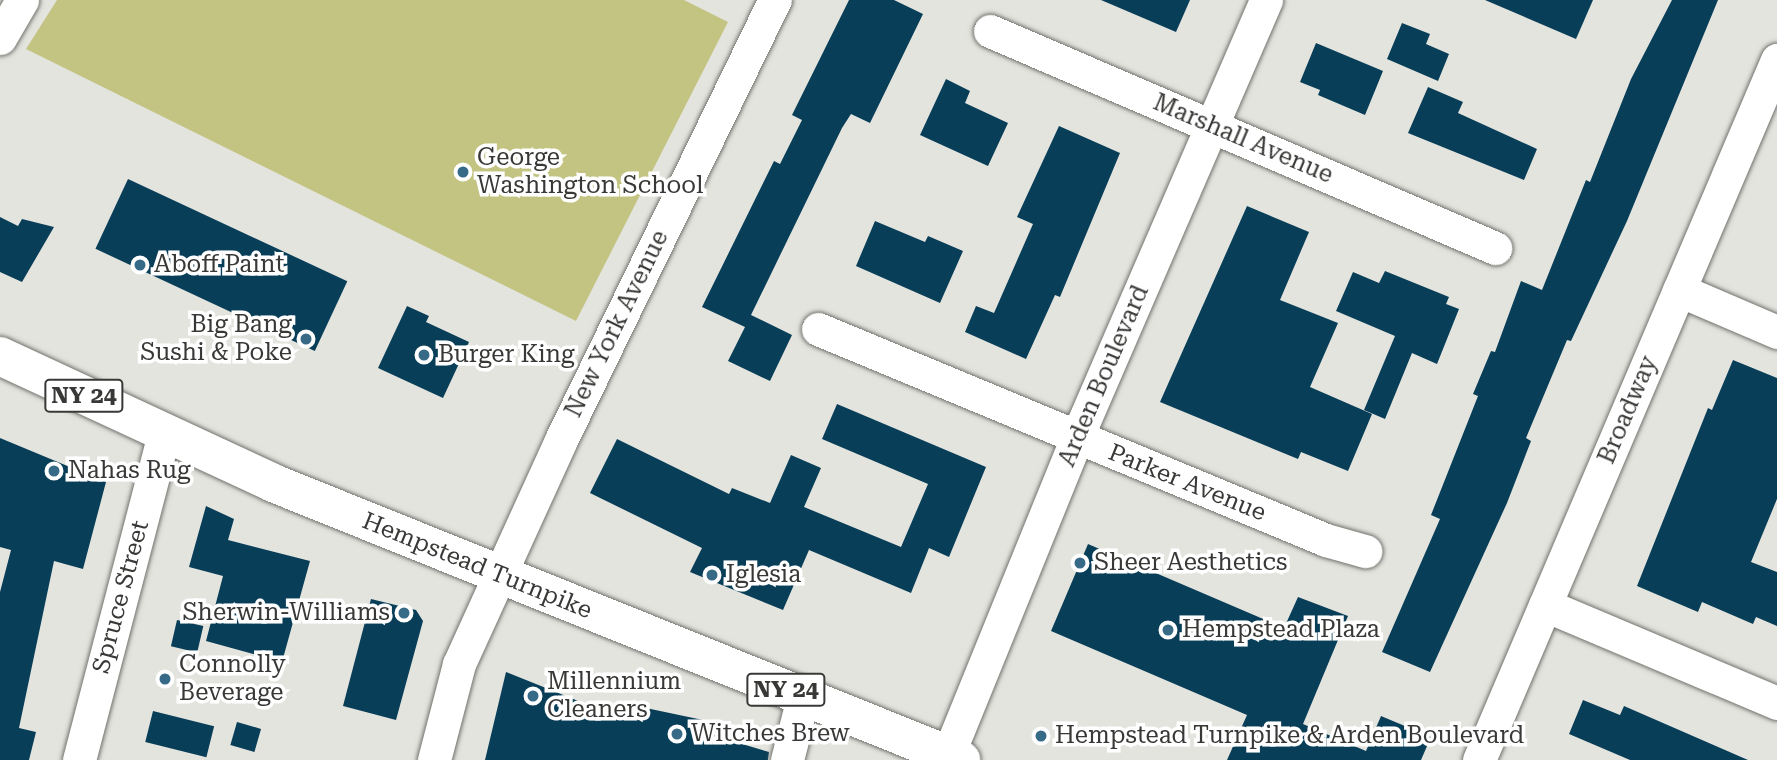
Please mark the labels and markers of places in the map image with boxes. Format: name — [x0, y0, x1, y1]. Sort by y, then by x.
place label: George Washington School — [477, 144, 704, 200]
marker: George Washington School — [455, 164, 471, 180]
place label: Aboff Paint — [154, 251, 284, 279]
marker: Aboff Paint — [132, 257, 148, 273]
place label: Big Bang Sushi & Poke — [140, 311, 292, 367]
marker: Big Bang Sushi & Poke — [298, 331, 314, 347]
place label: Burger King — [438, 341, 575, 369]
marker: Burger King — [416, 347, 432, 363]
place label: Nahas Rug — [68, 457, 191, 485]
marker: Nahas Rug — [46, 463, 62, 479]
place label: Sheer Aesthetics — [1094, 549, 1287, 577]
marker: Sheer Aesthetics — [1072, 555, 1088, 571]
place label: Iglesia — [726, 561, 801, 589]
marker: Iglesia — [704, 567, 720, 583]
place label: Sherwin-Williams — [182, 599, 390, 627]
marker: Sherwin-Williams — [396, 605, 412, 621]
place label: Hempstead Plaza — [1182, 616, 1380, 644]
marker: Hempstead Plaza — [1160, 622, 1176, 638]
place label: Connolly Beverage — [179, 651, 286, 707]
place label: Millennium Cleaners — [547, 668, 681, 724]
marker: Connolly Beverage — [157, 671, 173, 687]
marker: Millennium Cleaners — [525, 688, 541, 704]
place label: Witches Brew — [691, 720, 850, 748]
place label: Hempstead Turnpike & Arden Boulevard — [1055, 722, 1524, 750]
marker: Witches Brew — [669, 726, 685, 742]
marker: Hempstead Turnpike & Arden Boulevard — [1033, 728, 1049, 744]

